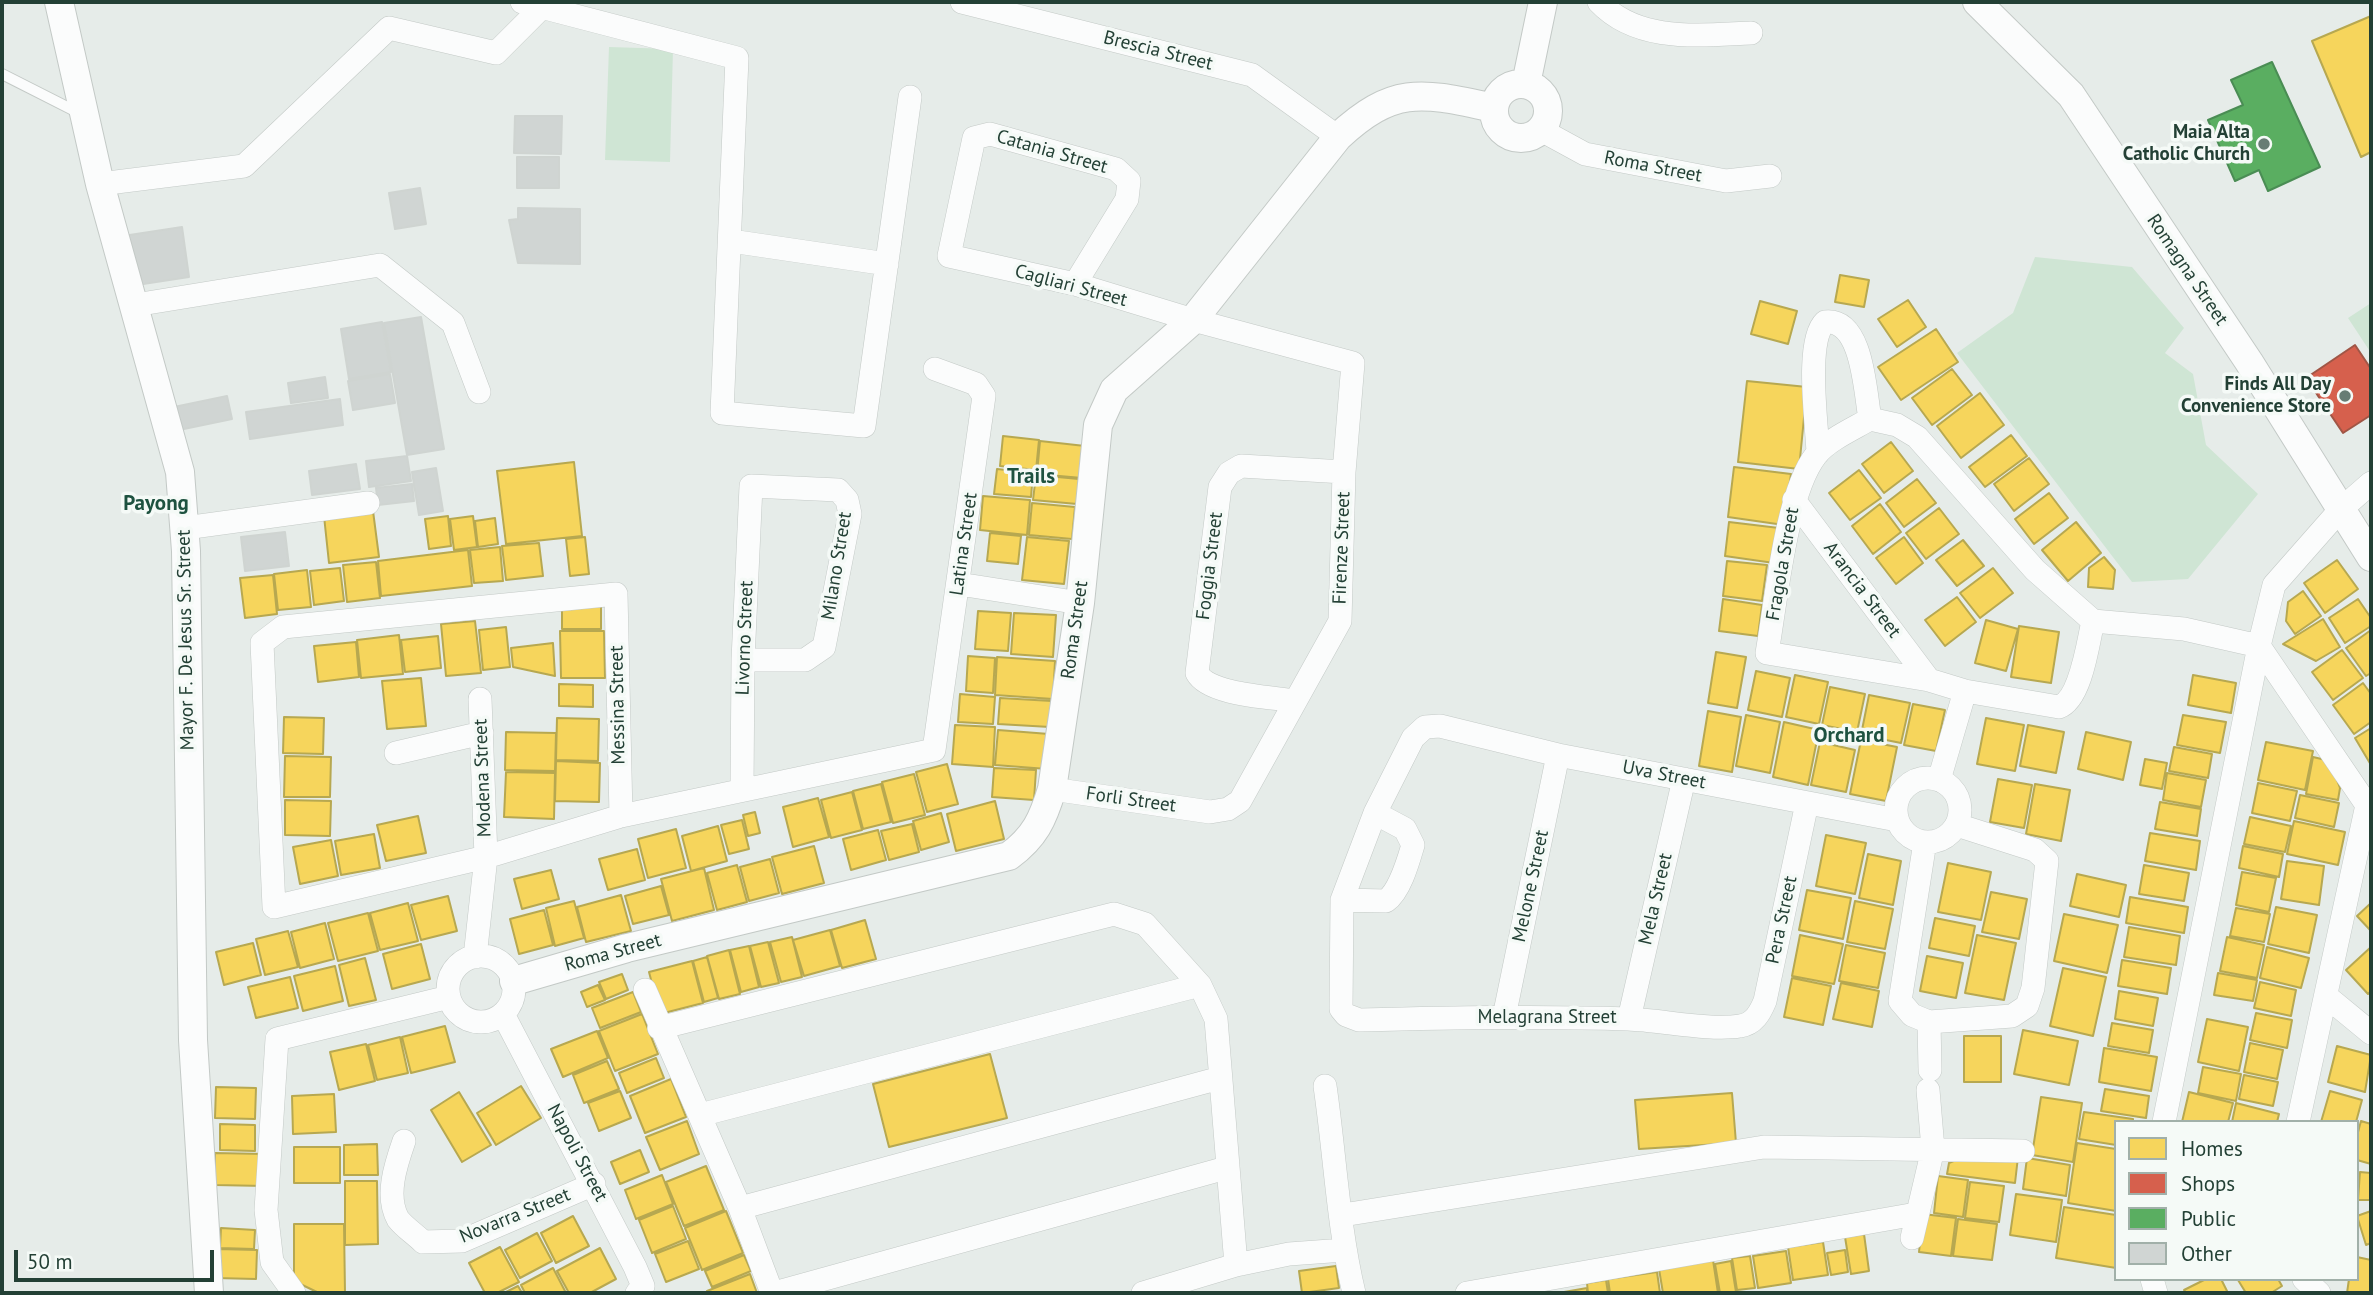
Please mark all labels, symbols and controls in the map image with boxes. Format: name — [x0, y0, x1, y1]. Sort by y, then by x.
street label: Brescia Street — [1101, 26, 1215, 76]
place label: Maia Alta Catholic Church — [2123, 122, 2250, 166]
street label: Catania Street — [994, 125, 1110, 179]
marker: Maia Alta Catholic Church — [2256, 136, 2272, 152]
street label: Roma Street — [1602, 146, 1704, 188]
street label: Romagna Street — [2141, 210, 2233, 330]
street label: Cagliari Street — [1012, 260, 1130, 312]
place label: Finds All Day Convenience Store — [2181, 374, 2331, 418]
marker: Finds All Day Convenience Store — [2337, 388, 2353, 404]
district label: Trails — [1007, 464, 1055, 490]
district label: Payong — [123, 491, 189, 517]
street label: Latina Street — [945, 491, 983, 597]
street label: Firenze Street — [1329, 491, 1355, 605]
street label: Fragola Street — [1762, 506, 1804, 622]
street label: Milano Street — [817, 510, 857, 622]
street label: Foggia Street — [1192, 511, 1228, 621]
street label: Mayor F. De Jesus Sr. Street — [173, 530, 199, 750]
street label: Arancia Street — [1819, 538, 1905, 642]
street label: Roma Street — [1057, 579, 1093, 681]
street label: Livorno Street — [732, 580, 758, 696]
street label: Messina Street — [606, 645, 630, 765]
street label: Modena Street — [470, 718, 496, 838]
district label: Orchard — [1813, 723, 1885, 749]
street label: Uva Street — [1620, 756, 1708, 794]
street label: Forli Street — [1085, 782, 1177, 818]
street label: Melone Street — [1508, 828, 1554, 944]
street label: Mela Street — [1634, 851, 1678, 947]
street label: Pera Street — [1762, 874, 1802, 966]
street label: Roma Street — [562, 929, 664, 977]
street label: Melagrana Street — [1477, 1007, 1617, 1029]
street label: Napoli Street — [542, 1100, 612, 1206]
legend — [2114, 1120, 2359, 1281]
text: Homes — [2181, 1135, 2243, 1162]
text: Shops — [2181, 1170, 2235, 1197]
street label: Novarra Street — [456, 1183, 574, 1249]
text: Public — [2181, 1205, 2236, 1232]
scale bar — [18, 1236, 217, 1280]
text: Other — [2181, 1240, 2232, 1267]
text: 50 m — [27, 1248, 73, 1275]

